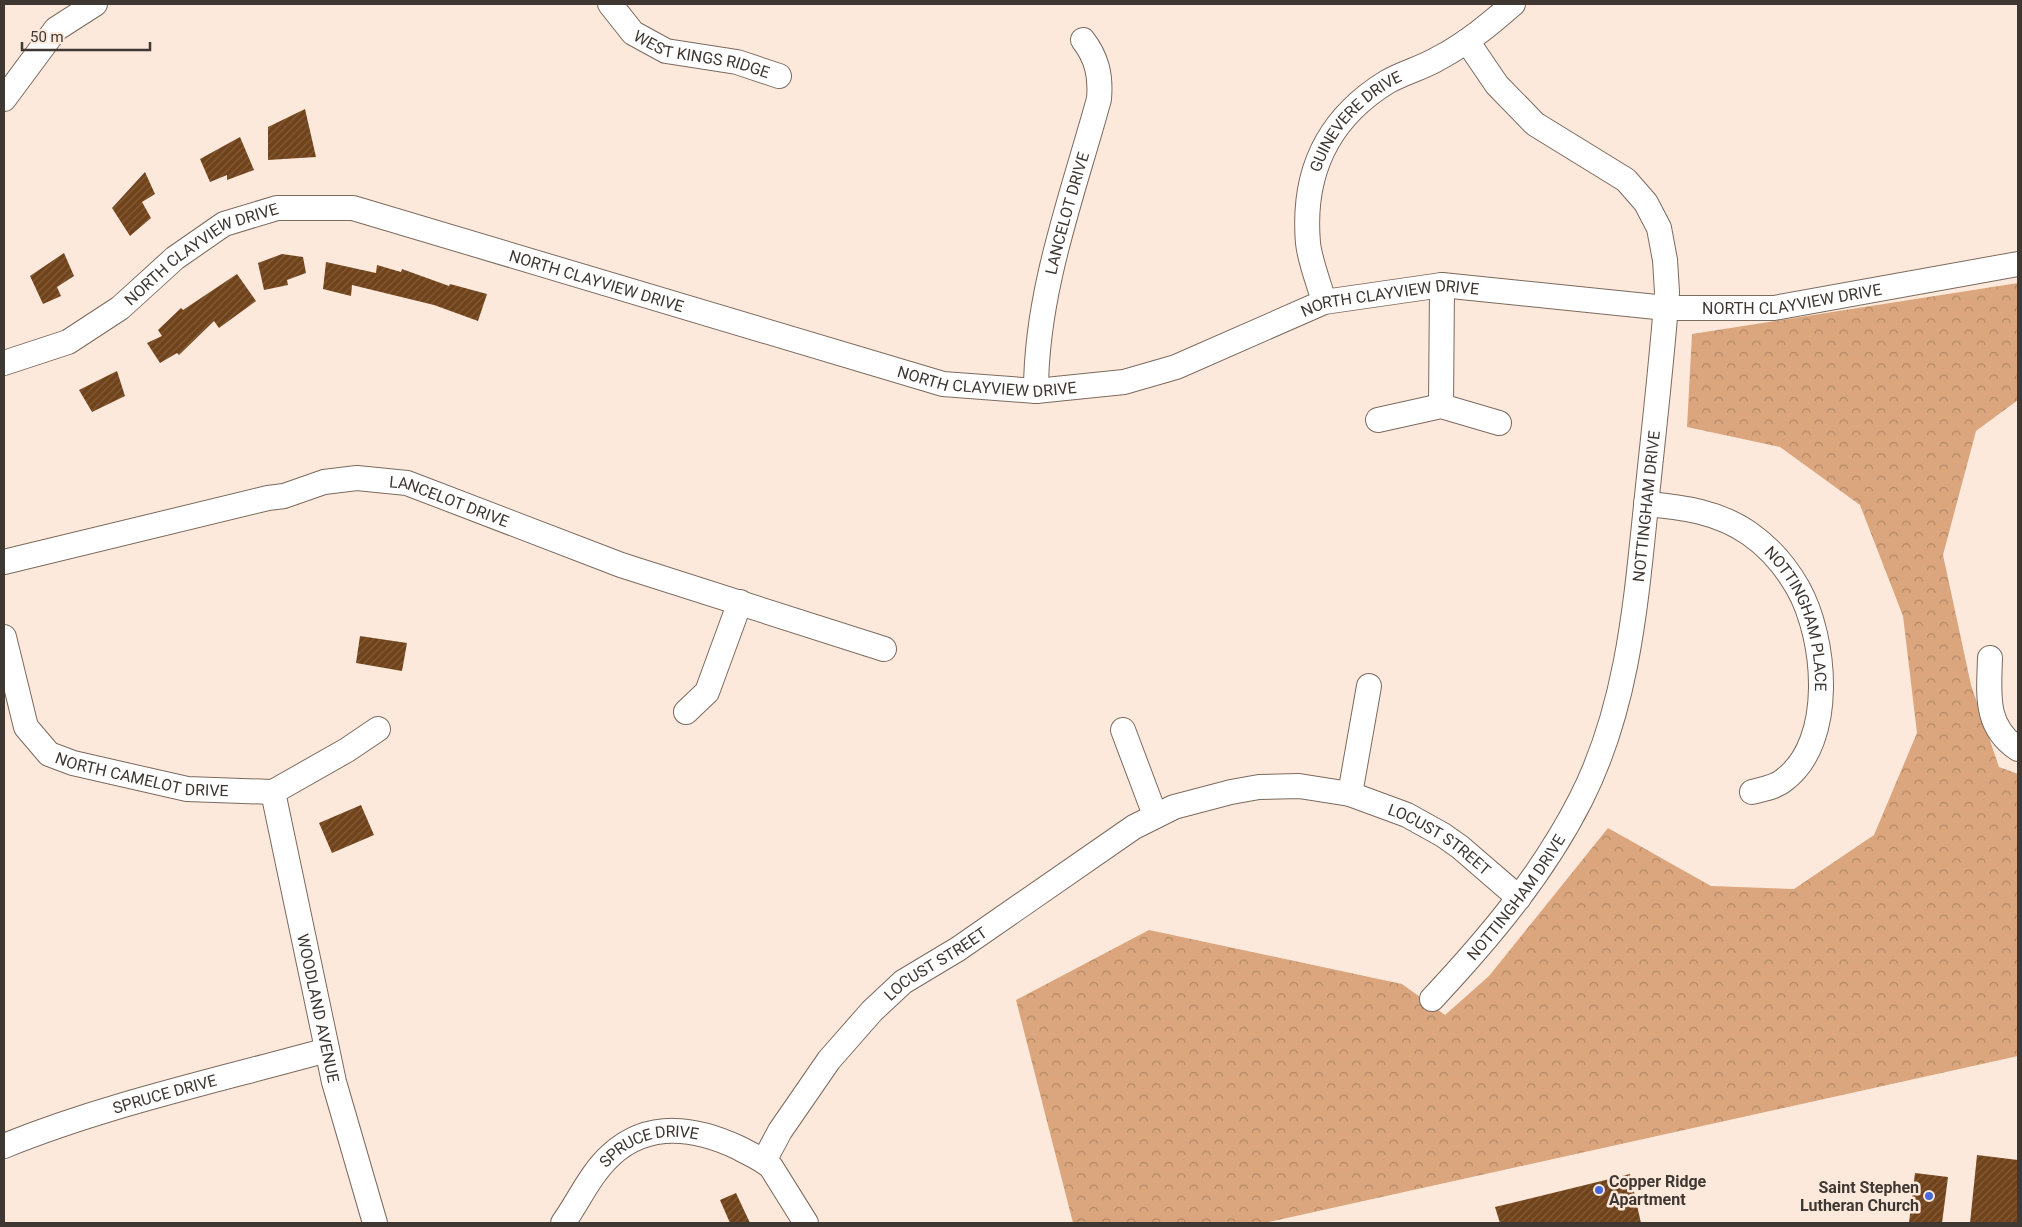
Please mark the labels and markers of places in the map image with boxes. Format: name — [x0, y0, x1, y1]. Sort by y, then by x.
place label: Copper Ridge Apartment — [1609, 1172, 1707, 1209]
place label: Saint Stephen Lutheran Church — [1800, 1178, 1919, 1215]
marker: Copper Ridge Apartment — [1593, 1184, 1605, 1196]
marker: Saint Stephen Lutheran Church — [1923, 1190, 1935, 1202]

